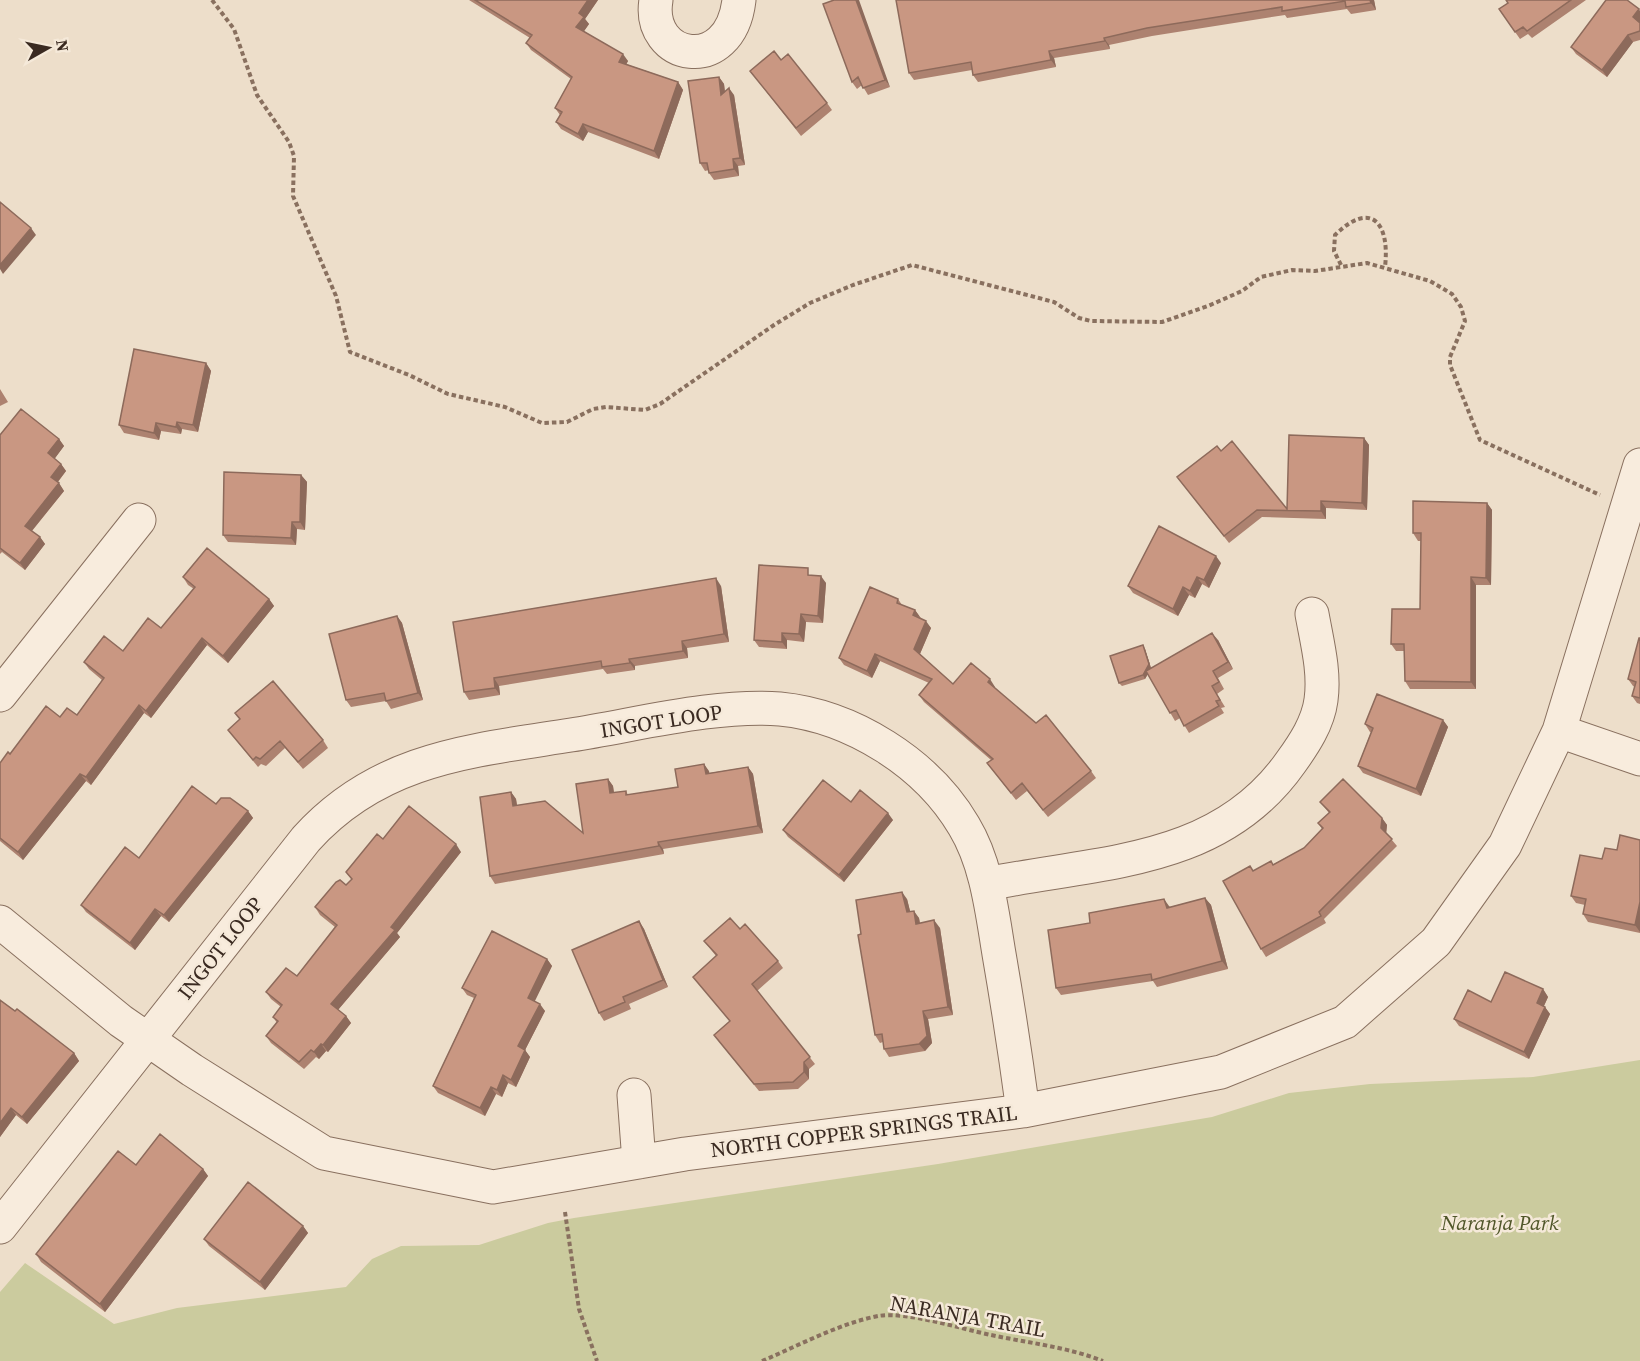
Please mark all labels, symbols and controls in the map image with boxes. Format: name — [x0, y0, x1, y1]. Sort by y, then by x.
north arrow — [18, 18, 78, 78]
text: N — [51, 38, 75, 53]
street label: INGOT LOOP — [598, 697, 724, 745]
street label: INGOT LOOP — [171, 891, 269, 1005]
street label: NORTH COPPER SPRINGS TRAIL — [709, 1098, 1019, 1164]
park label: Naranja Park — [1440, 1208, 1559, 1237]
street label: NARANJA TRAIL — [888, 1288, 1048, 1344]

